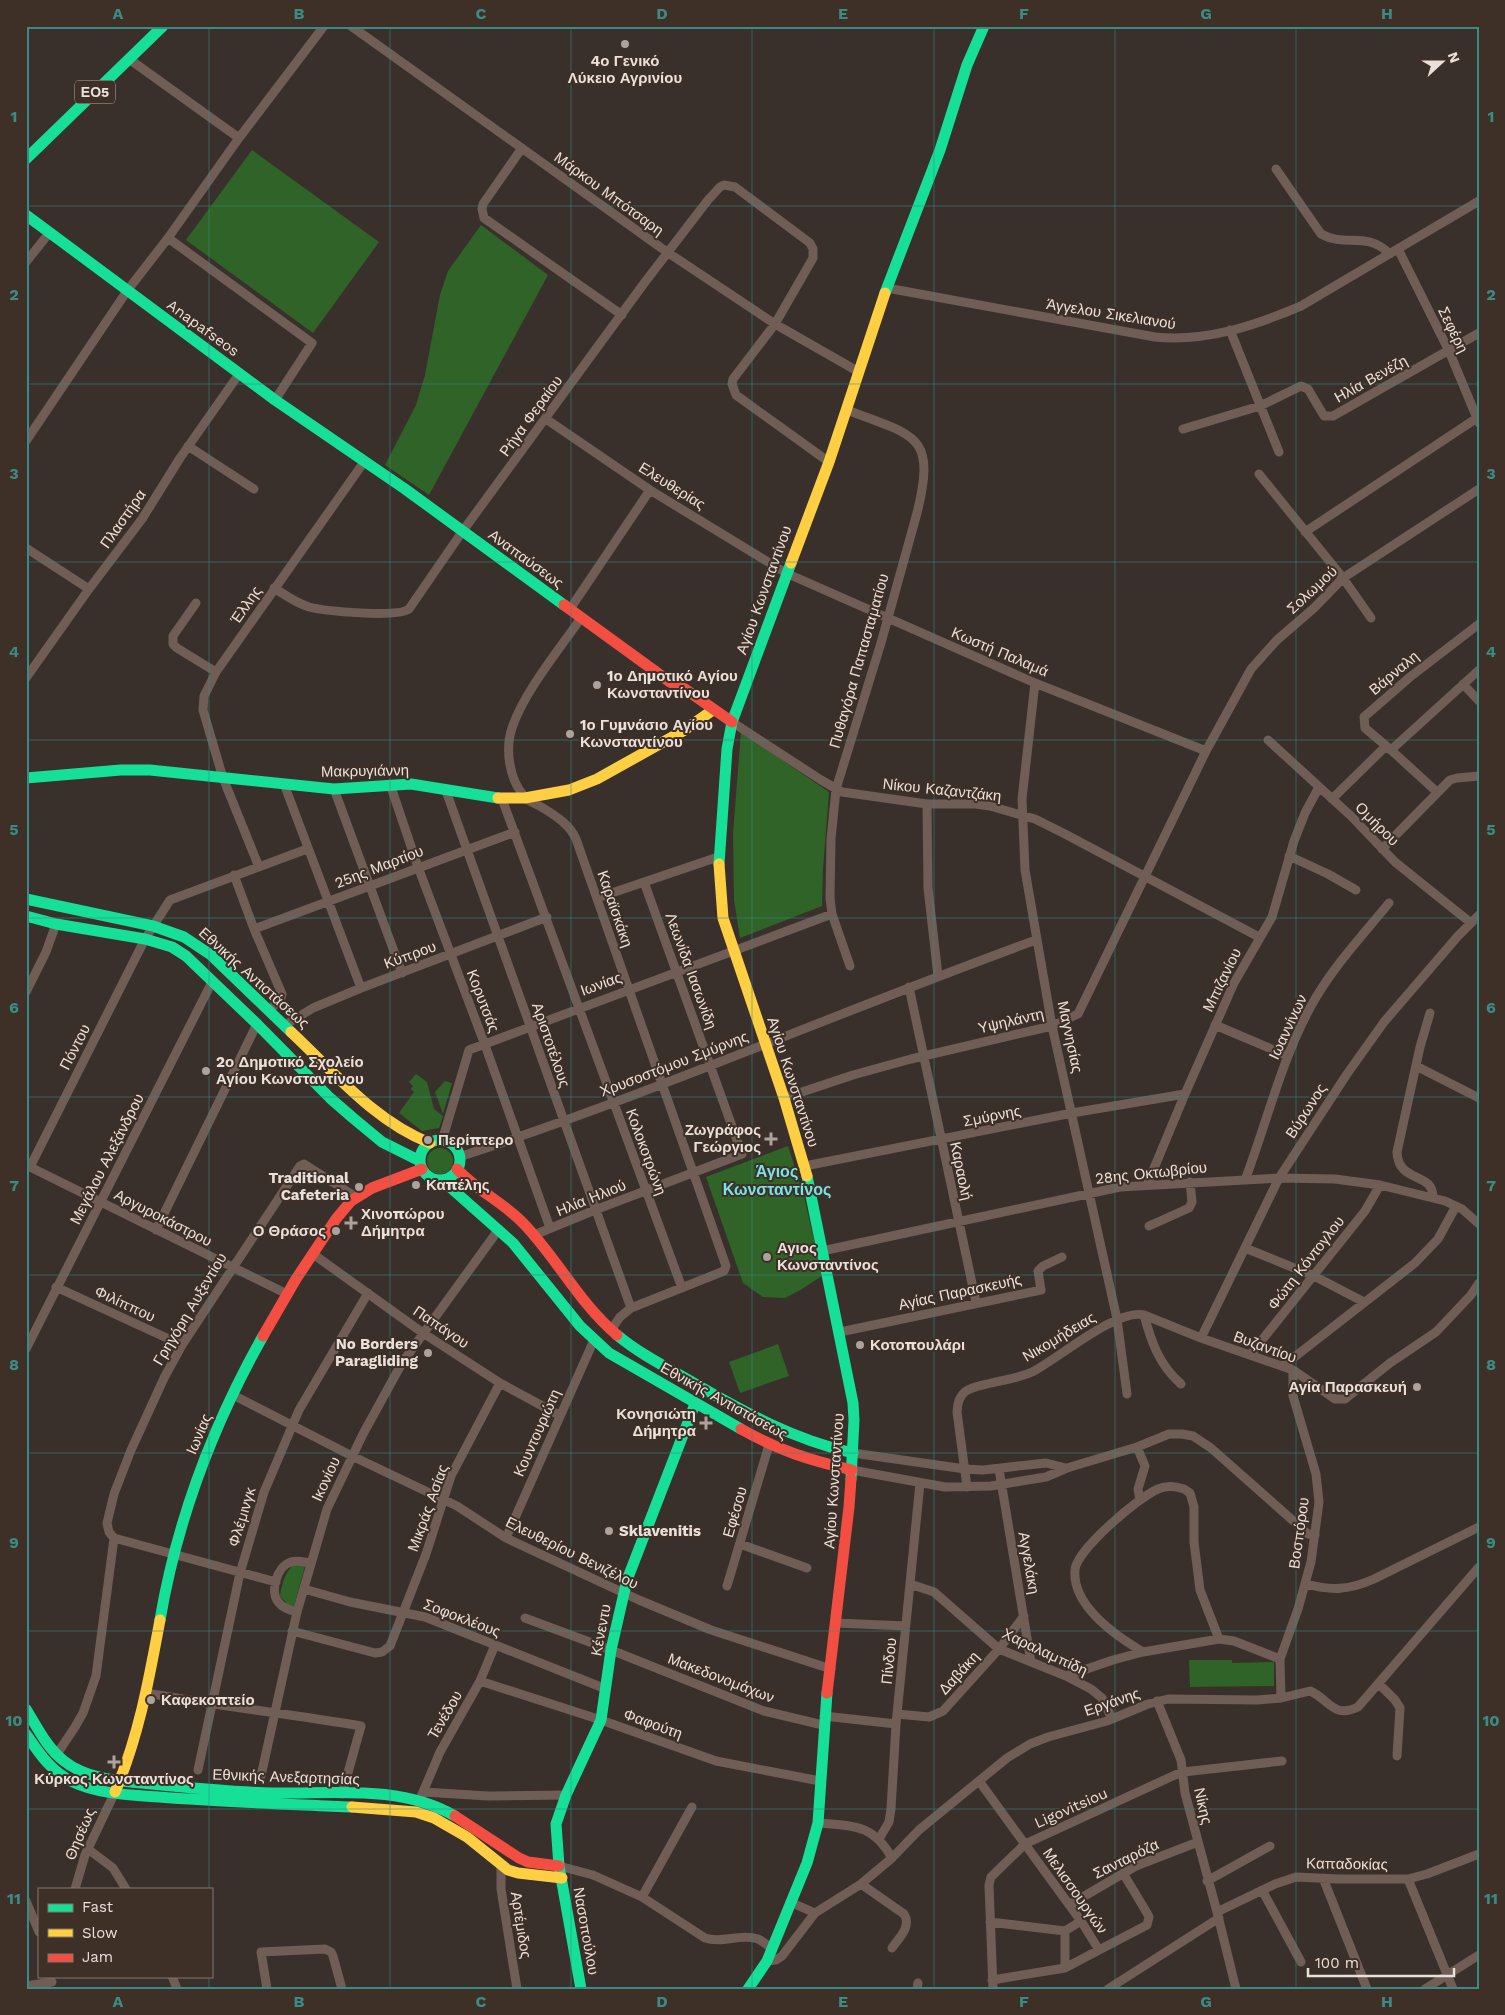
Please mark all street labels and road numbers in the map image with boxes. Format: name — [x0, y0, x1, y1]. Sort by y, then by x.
road number: ΕΟ5 — [75, 80, 115, 104]
street label: Μάρκου Μπότσαρη — [551, 148, 667, 240]
street label: Άγγελου Σικελιανού — [1045, 295, 1177, 333]
street label: Anapafseos — [163, 296, 243, 360]
street label: Σεφέρη — [1434, 304, 1472, 356]
street label: Ηλία Βενέζη — [1331, 351, 1411, 407]
street label: Ρήγα Φεραίου — [496, 372, 566, 460]
street label: Ελευθερίας — [635, 458, 709, 514]
street label: Πλαστήρα — [96, 486, 150, 552]
street label: Αγίου Κωνσταντίνου — [732, 523, 796, 657]
street label: Αναπαύσεως — [485, 526, 567, 592]
street label: Σολωμού — [1283, 562, 1341, 618]
street label: Πυθαγόρα Παπασταματίου — [825, 572, 893, 750]
street label: Έλλης — [226, 582, 266, 628]
street label: Κωστή Παλαμά — [949, 623, 1052, 681]
street label: Βάρναλη — [1366, 647, 1422, 699]
street label: Μακρυγιάννη — [321, 761, 409, 781]
street label: Νίκου Καζαντζάκη — [882, 775, 1002, 805]
street label: Ομήρου — [1351, 798, 1403, 850]
street label: 25ης Μαρτίου — [332, 842, 426, 892]
street label: Καραϊσκάκη — [593, 868, 637, 950]
street label: Λεωνίδα Ιασωνίδη — [662, 910, 720, 1032]
street label: Εθνικής Αντιστάσεως — [195, 924, 313, 1032]
street label: Κύπρου — [381, 937, 439, 973]
street label: Μπιζανίου — [1199, 945, 1245, 1015]
street label: Κορυτσάς — [463, 967, 503, 1035]
street label: Ιωνίας — [578, 968, 624, 1000]
street label: Ιωαννίνων — [1265, 992, 1311, 1062]
street label: Μαγνησίας — [1054, 999, 1086, 1075]
street label: Αριστοτέλους — [528, 1000, 574, 1090]
street label: Υψηλάντη — [976, 1005, 1046, 1037]
street label: Αγίου Κωνσταντίνου — [763, 1015, 823, 1149]
street label: Πόντου — [56, 1021, 94, 1073]
street label: Χρυσοστόμου Σμύρνης — [597, 1027, 751, 1101]
street label: Βύρωνος — [1282, 1080, 1330, 1142]
street label: Μεγάλου Αλεξάνδρου — [66, 1091, 148, 1227]
street label: Σμύρνης — [962, 1102, 1022, 1130]
street label: Κολοκοτρώνη — [622, 1106, 670, 1198]
street label: Καραολή — [946, 1140, 976, 1202]
street label: 28ης Οκτωβρίου — [1094, 1158, 1208, 1188]
street label: Ηλία Ηλιού — [553, 1176, 629, 1220]
street label: Αργυροκάστρου — [111, 1186, 215, 1250]
street label: Φώτη Κόντογλου — [1264, 1213, 1348, 1313]
street label: Γρηγόρη Αυξεντίου — [149, 1250, 231, 1368]
street label: Αγίας Παρασκευής — [897, 1270, 1023, 1314]
street label: Φιλίππου — [92, 1282, 158, 1326]
street label: Παπάγου — [410, 1302, 472, 1352]
street label: Νικομήδειας — [1019, 1308, 1099, 1366]
street label: Βυζαντίου — [1231, 1327, 1299, 1367]
street label: Εθνικής Αντιστάσεως — [657, 1359, 791, 1443]
street label: Κουντουριώτη — [510, 1387, 564, 1479]
street label: Ιωνίας — [182, 1411, 216, 1457]
street label: Αγίου Κωνσταντίνου — [820, 1413, 848, 1549]
street label: Ικονίου — [308, 1454, 344, 1504]
street label: Μικράς Ασίας — [404, 1462, 452, 1554]
street label: Εφέσου — [719, 1484, 751, 1540]
street label: Φλέμινγκ — [224, 1485, 260, 1549]
street label: Βοσπόρου — [1285, 1496, 1313, 1570]
street label: Ελευθερίου Βενιζέλου — [503, 1513, 641, 1593]
street label: Αγγελάκη — [1015, 1530, 1043, 1596]
street label: Σοφοκλέους — [421, 1595, 503, 1641]
street label: Κένεντυ — [587, 1603, 615, 1657]
street label: Χαραλαμπίδη — [999, 1624, 1091, 1680]
street label: Πίνδου — [878, 1637, 900, 1685]
street label: Δαβάκη — [935, 1648, 983, 1698]
street label: Μακεδονομάχων — [665, 1649, 777, 1707]
street label: Εργάνης — [1082, 1684, 1142, 1720]
street label: Τενέδου — [424, 1687, 466, 1743]
street label: Φαφούτη — [621, 1705, 685, 1743]
street label: Εθνικής Ανεξαρτησίας — [212, 1765, 360, 1789]
street label: Ligovitsiou — [1032, 1784, 1110, 1832]
street label: Νίκης — [1190, 1786, 1216, 1826]
street label: Θησέως — [61, 1805, 99, 1863]
street label: Σανταρόζα — [1090, 1835, 1162, 1883]
street label: Μελισσουργών — [1039, 1845, 1111, 1937]
street label: Καπαδοκίας — [1306, 1854, 1388, 1874]
street label: Νασοπούλου — [569, 1886, 603, 1976]
street label: Αρτέμιδος — [507, 1890, 535, 1960]

